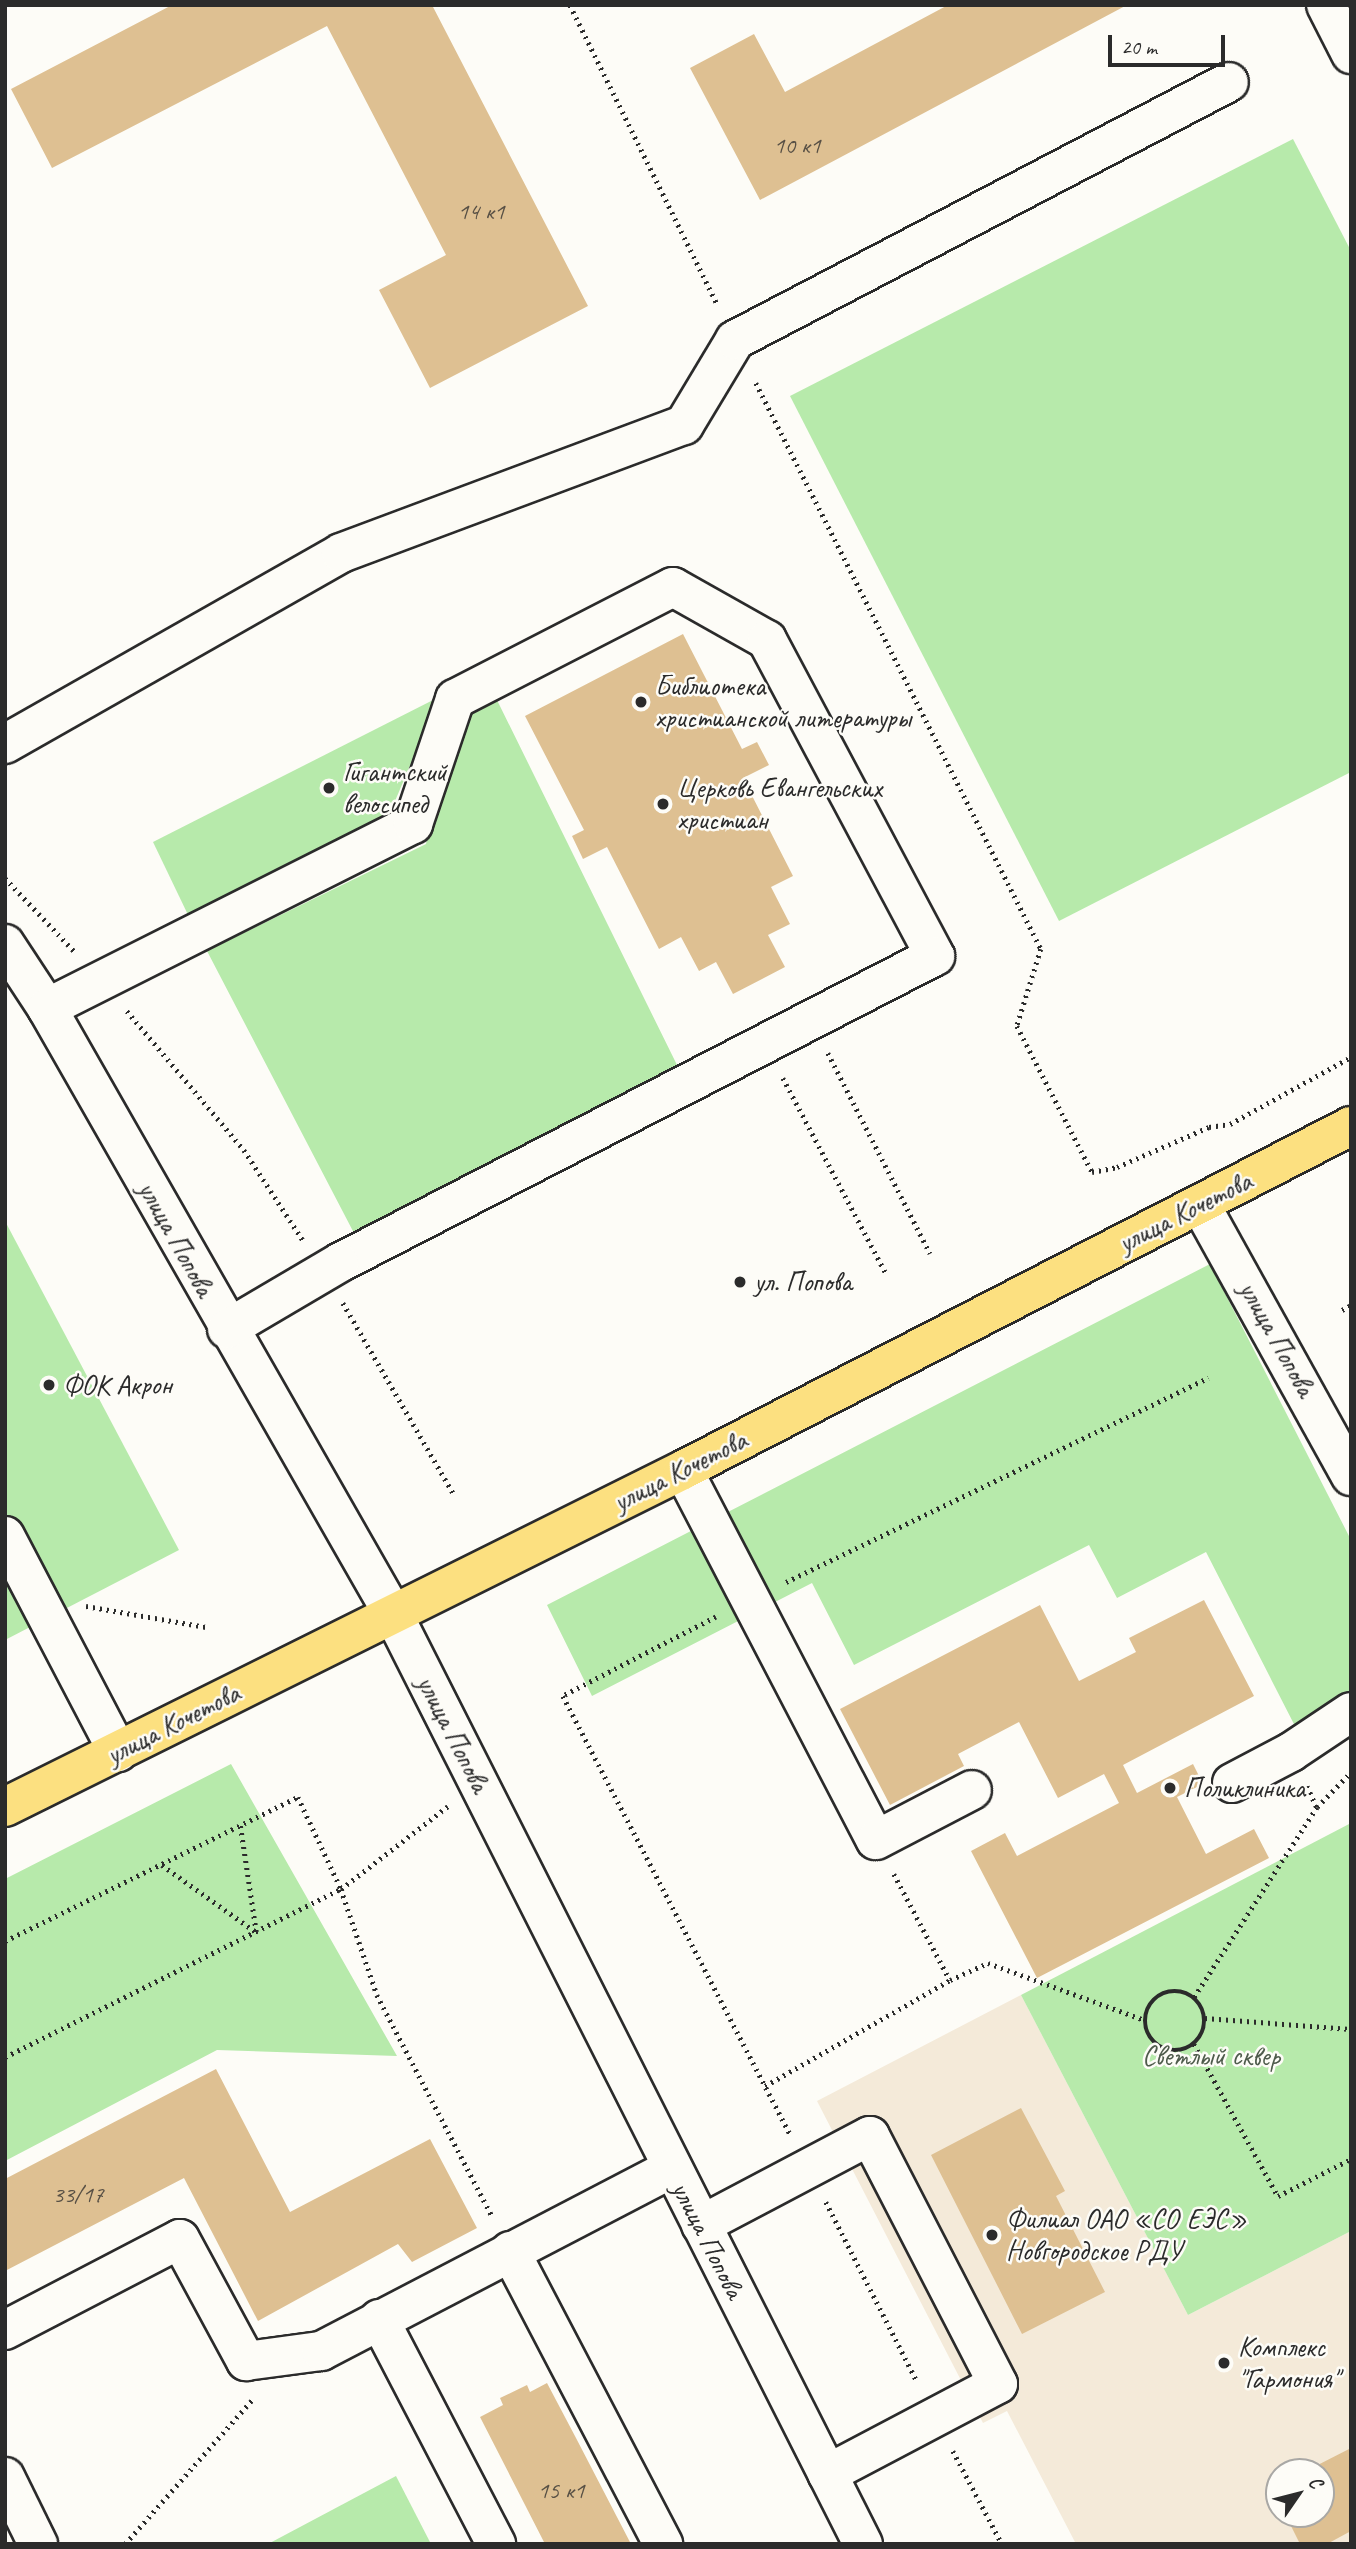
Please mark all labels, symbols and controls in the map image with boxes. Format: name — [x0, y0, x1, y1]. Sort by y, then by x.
scale bar — [1111, 21, 1228, 65]
text: 20 m — [1121, 34, 1157, 60]
house number: 10 к1 — [773, 132, 821, 160]
house number: 14 к1 — [457, 198, 505, 226]
place label: Библиотека христианской литературы — [655, 669, 911, 735]
marker: Библиотека христианской литературы — [633, 694, 649, 710]
place label: Гигантский велосипед — [343, 755, 447, 821]
place label: Церковь Евангельских христиан — [677, 771, 881, 837]
marker: Гигантский велосипед — [321, 780, 337, 796]
marker: Церковь Евангельских христиан — [655, 796, 671, 812]
street label: улица Кочетова — [1111, 1163, 1259, 1261]
street label: улица Попова — [131, 1175, 221, 1303]
place label: ул. Попова — [754, 1265, 852, 1299]
marker: ул. Попова — [732, 1274, 748, 1290]
street label: улица Попова — [1232, 1275, 1322, 1403]
place label: ФОК Акрон — [63, 1368, 172, 1402]
marker: ФОК Акрон — [41, 1377, 57, 1393]
street label: улица Кочетова — [606, 1422, 754, 1520]
street label: улица Попова — [409, 1670, 497, 1798]
street label: улица Кочетова — [99, 1675, 247, 1773]
place label: Поликлиника — [1184, 1771, 1305, 1805]
marker: Поликлиника — [1162, 1780, 1178, 1796]
park label: Светлый сквер — [1142, 2039, 1280, 2073]
street label: улица Попова — [664, 2176, 752, 2304]
house number: 33/17 — [52, 2181, 104, 2209]
place label: Филиал ОАО «СО ЕЭС» Новгородское РДУ — [1006, 2202, 1247, 2268]
marker: Филиал ОАО «СО ЕЭС» Новгородское РДУ — [984, 2227, 1000, 2243]
place label: Комплекс "Гармония" — [1238, 2330, 1339, 2396]
marker: Комплекс "Гармония" — [1216, 2355, 1232, 2371]
north arrow — [1265, 2458, 1335, 2528]
text: С — [1303, 2471, 1328, 2493]
house number: 15 к1 — [537, 2477, 585, 2505]

